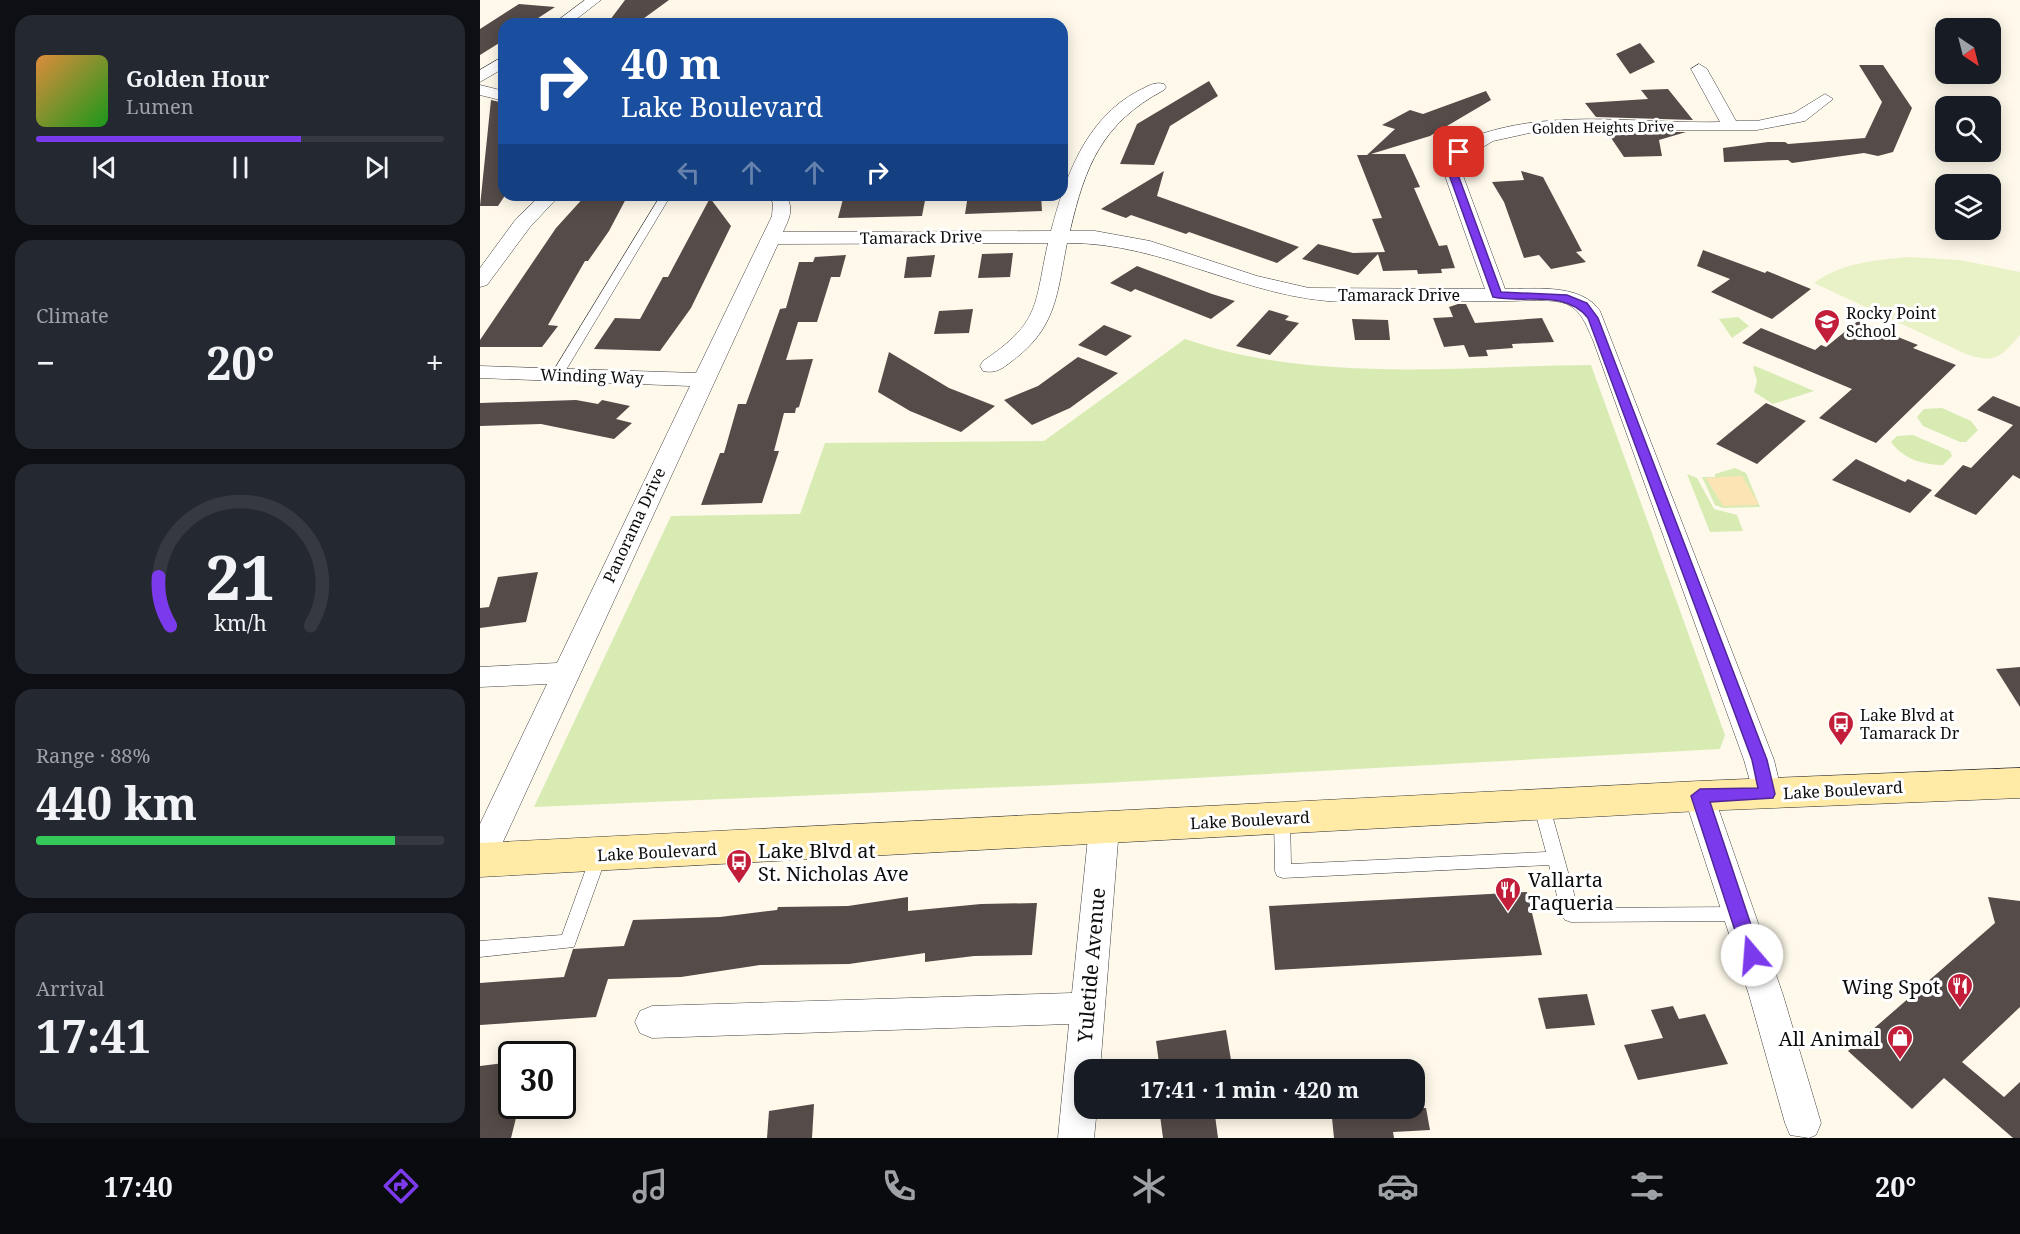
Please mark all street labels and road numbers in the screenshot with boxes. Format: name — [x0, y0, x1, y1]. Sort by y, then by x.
street label: Golden Heights Drive — [1532, 116, 1674, 138]
street label: Tamarack Drive — [860, 225, 982, 249]
street label: Tamarack Drive — [1338, 284, 1460, 306]
street label: Winding Way — [540, 363, 645, 389]
street label: Panorama Drive — [598, 464, 670, 586]
street label: Lake Boulevard — [1783, 776, 1904, 804]
street label: Lake Boulevard — [1190, 806, 1311, 834]
street label: Lake Boulevard — [597, 838, 718, 866]
street label: Yuletide Avenue — [1071, 887, 1111, 1044]

